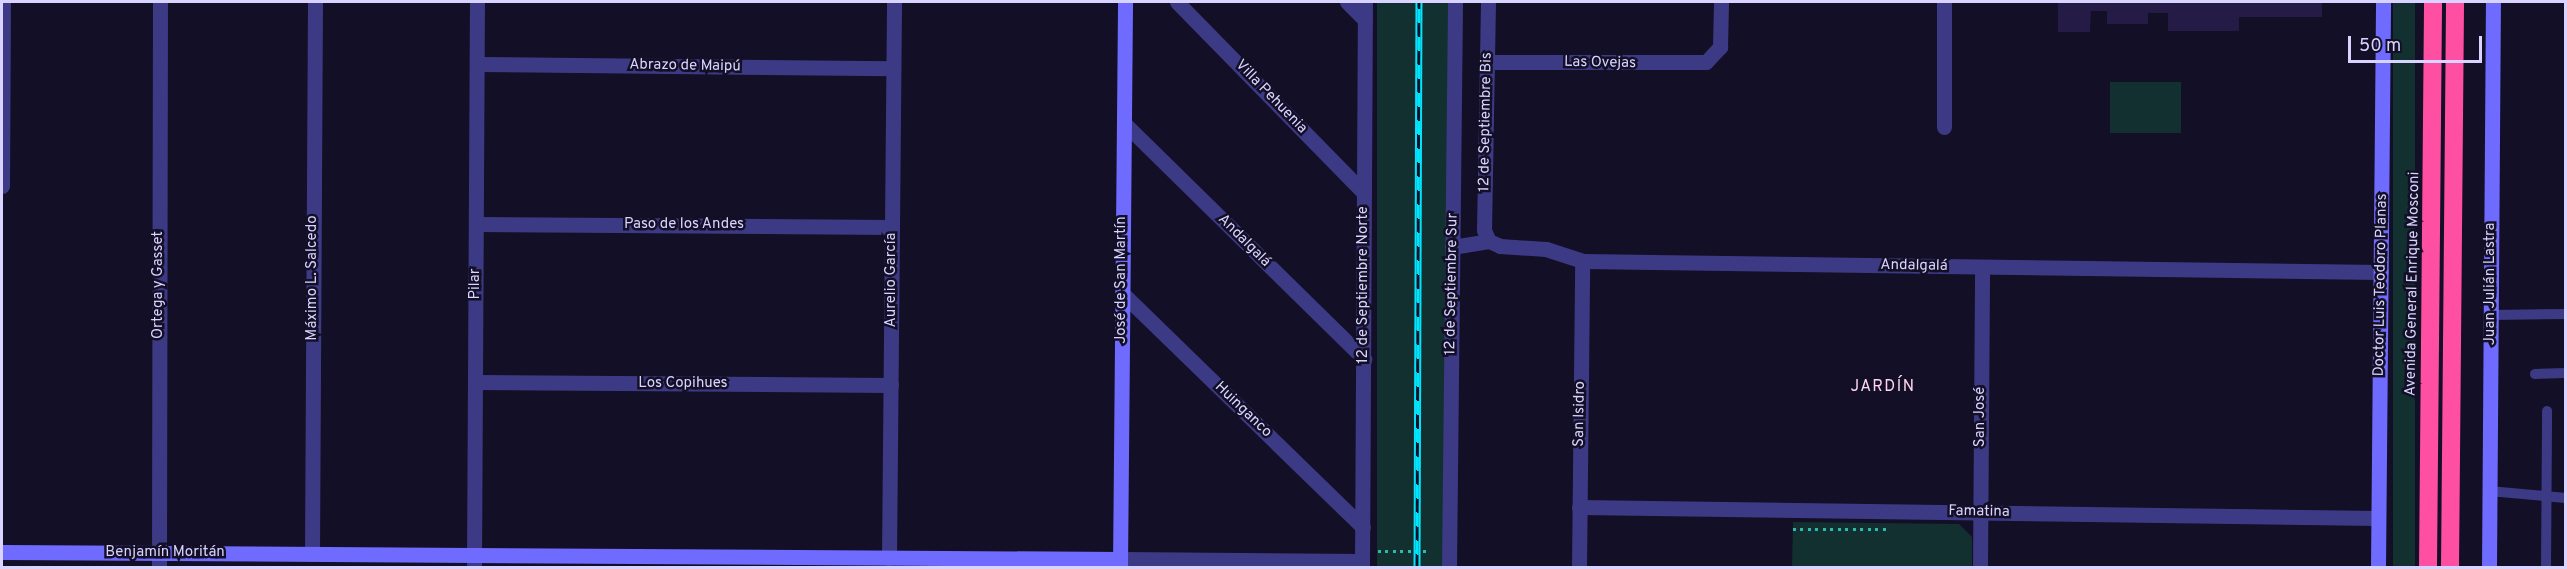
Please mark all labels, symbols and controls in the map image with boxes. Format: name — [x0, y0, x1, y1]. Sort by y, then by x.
scale bar — [2351, 24, 2484, 62]
text: 50 m — [2359, 35, 2401, 58]
street label: 12 de Septiembre Bis — [1476, 52, 1496, 192]
street label: Las Ovejas — [1564, 53, 1636, 73]
street label: Abrazo de Maipú — [629, 56, 741, 76]
street label: Villa Pehuenia — [1231, 56, 1311, 138]
street label: Avenida General Enrique Mosconi — [2402, 172, 2424, 396]
street label: Doctor Luis Teodoro Planas — [2370, 193, 2392, 377]
street label: 12 de Septiembre Norte — [1355, 206, 1373, 364]
street label: Andalgalá — [1214, 211, 1274, 271]
street label: 12 de Septiembre Sur — [1442, 213, 1462, 355]
street label: Máximo L. Salcedo — [304, 215, 322, 341]
street label: Paso de los Andes — [624, 216, 744, 234]
street label: José de San Martín — [1113, 216, 1131, 344]
street label: Juan Julián Lastra — [2482, 223, 2500, 345]
street label: Ortega y Gasset — [150, 231, 168, 339]
street label: Aurelio García — [883, 233, 901, 327]
street label: Andalgalá — [1880, 256, 1948, 276]
street label: Pilar — [467, 268, 485, 300]
street label: Los Copihues — [638, 375, 728, 393]
district label: JARDÍN — [1851, 377, 1915, 397]
street label: Huinganco — [1211, 378, 1275, 442]
street label: San Isidro — [1570, 381, 1590, 447]
street label: San José — [1972, 387, 1990, 447]
street label: Famatina — [1948, 502, 2010, 522]
street label: Benjamín Moritán — [105, 544, 225, 562]

